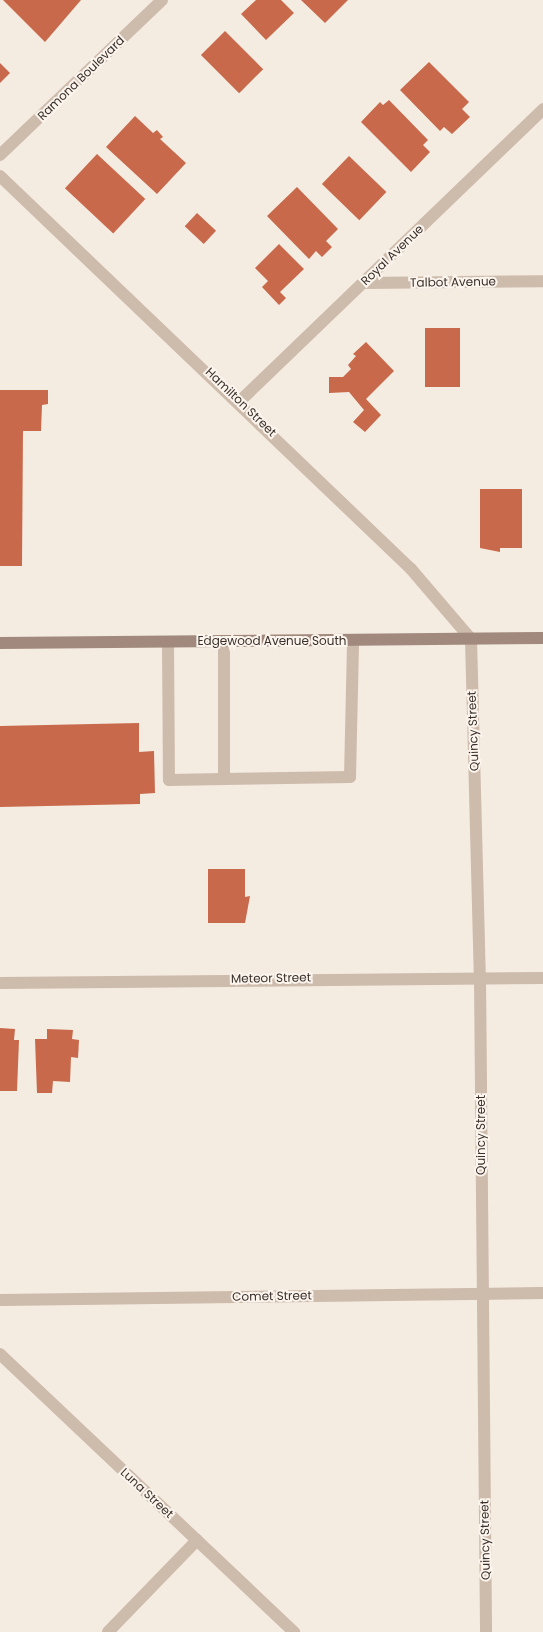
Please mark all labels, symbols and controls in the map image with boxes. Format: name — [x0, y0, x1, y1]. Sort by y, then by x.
street label: Ramona Boulevard — [35, 33, 127, 123]
street label: Royal Avenue — [358, 222, 426, 288]
street label: Talbot Avenue — [410, 274, 496, 290]
street label: Hamilton Street — [203, 365, 279, 439]
street label: Edgewood Avenue South — [197, 634, 347, 648]
street label: Quincy Street — [464, 691, 482, 771]
street label: Meteor Street — [231, 970, 311, 986]
street label: Quincy Street — [474, 1095, 488, 1175]
street label: Comet Street — [232, 1288, 312, 1304]
street label: Luna Street — [118, 1465, 176, 1521]
street label: Quincy Street — [477, 1500, 493, 1580]

